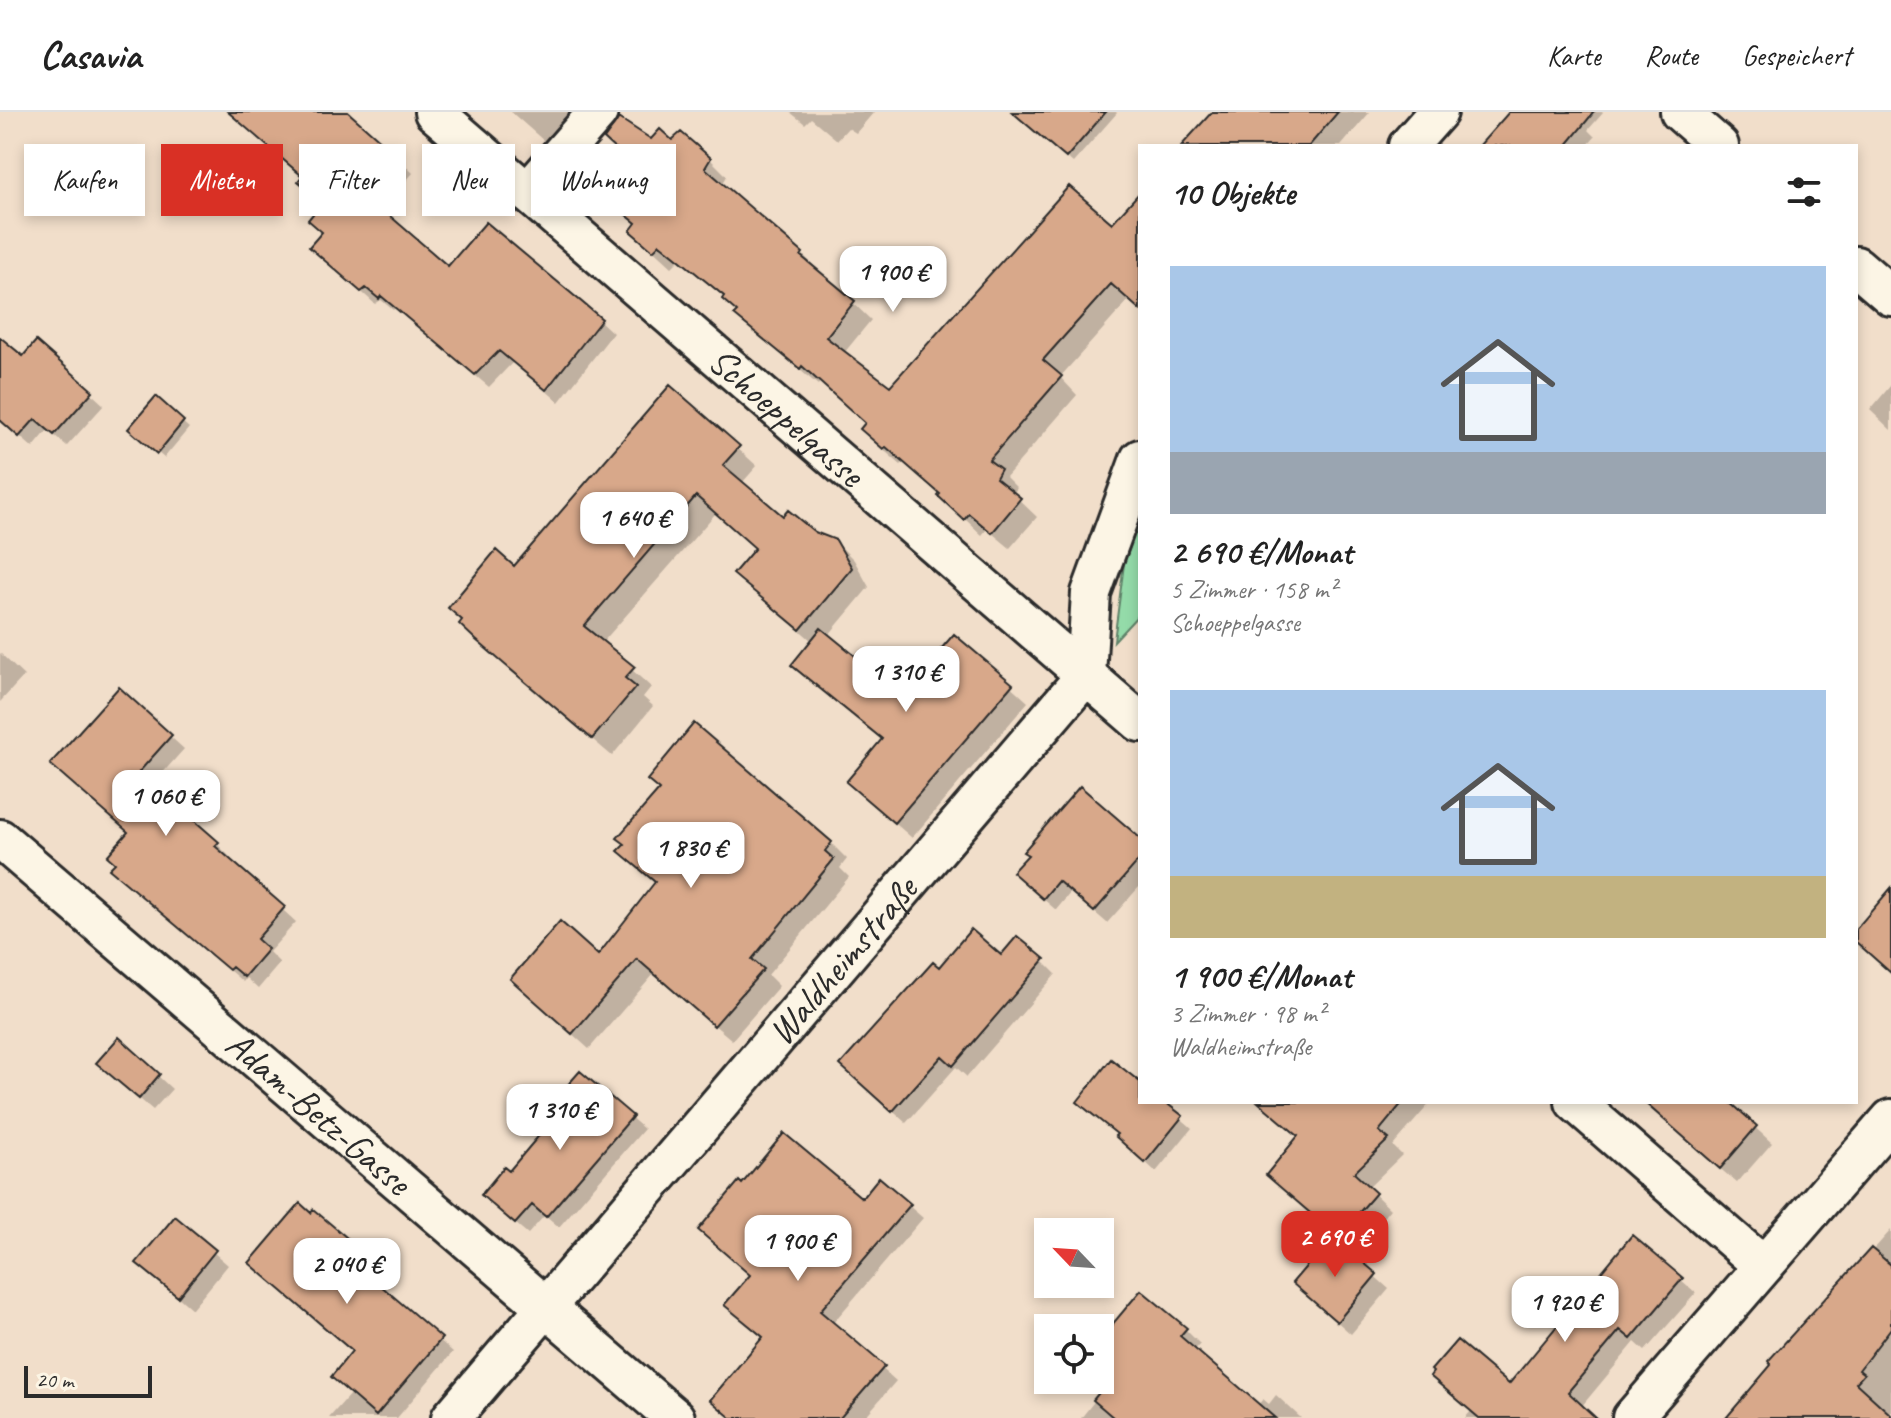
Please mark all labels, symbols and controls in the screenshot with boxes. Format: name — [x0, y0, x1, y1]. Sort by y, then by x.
text: Casavia — [40, 32, 141, 79]
text: Karte — [1547, 38, 1601, 73]
text: Route — [1645, 38, 1698, 73]
text: Gespeichert — [1742, 38, 1851, 73]
chip: Kaufen — [24, 144, 145, 216]
chip: Mieten — [161, 144, 283, 216]
chip: Filter — [299, 144, 406, 216]
chip: Neu — [422, 144, 515, 216]
chip: Wohnung — [531, 144, 676, 216]
icon: filters — [1782, 170, 1826, 214]
text: 10 Objekte — [1170, 171, 1295, 214]
pin: 1 900 € — [819, 246, 967, 314]
text: 1 900 € — [858, 255, 928, 288]
icon: home — [1426, 318, 1570, 462]
street label: Schoeppelgasse — [699, 337, 876, 499]
pin: 1 640 € — [560, 492, 708, 560]
text: 1 640 € — [598, 501, 670, 534]
text: 2 690 €/Monat — [1170, 530, 1352, 573]
text: 5 Zimmer · 158 m² — [1170, 573, 1336, 606]
text: Schoeppelgasse — [1170, 606, 1300, 639]
pin: 1 310 € — [832, 646, 980, 714]
text: 1 310 € — [870, 655, 942, 688]
icon: home — [1426, 742, 1570, 886]
pin: 1 060 € — [92, 770, 240, 838]
text: 1 060 € — [130, 779, 202, 812]
pin: 1 830 € — [617, 822, 765, 890]
text: 1 830 € — [655, 831, 727, 864]
street label: Waldheimstraße — [758, 865, 929, 1054]
text: 1 900 €/Monat — [1170, 954, 1352, 997]
text: 3 Zimmer · 98 m² — [1170, 997, 1325, 1030]
street label: Adam-Betz-Gasse — [216, 1021, 423, 1207]
text: Waldheimstraße — [1170, 1030, 1311, 1063]
pin: 1 310 € — [486, 1084, 634, 1152]
text: 1 310 € — [524, 1093, 596, 1126]
pin: 2 690 € — [1261, 1211, 1409, 1279]
pin: 1 900 € — [724, 1215, 872, 1283]
north arrow — [1034, 1218, 1114, 1298]
map controls — [1034, 1218, 1114, 1394]
text: 2 690 € — [1299, 1220, 1371, 1253]
text: 1 900 € — [763, 1224, 833, 1257]
pin: 2 040 € — [273, 1238, 421, 1306]
text: 2 040 € — [311, 1247, 383, 1280]
pin: 1 920 € — [1491, 1276, 1639, 1344]
text: 1 920 € — [1530, 1285, 1600, 1318]
button: locate — [1034, 1314, 1114, 1394]
scale bar — [24, 1362, 152, 1398]
text: 20 m — [36, 1366, 73, 1394]

